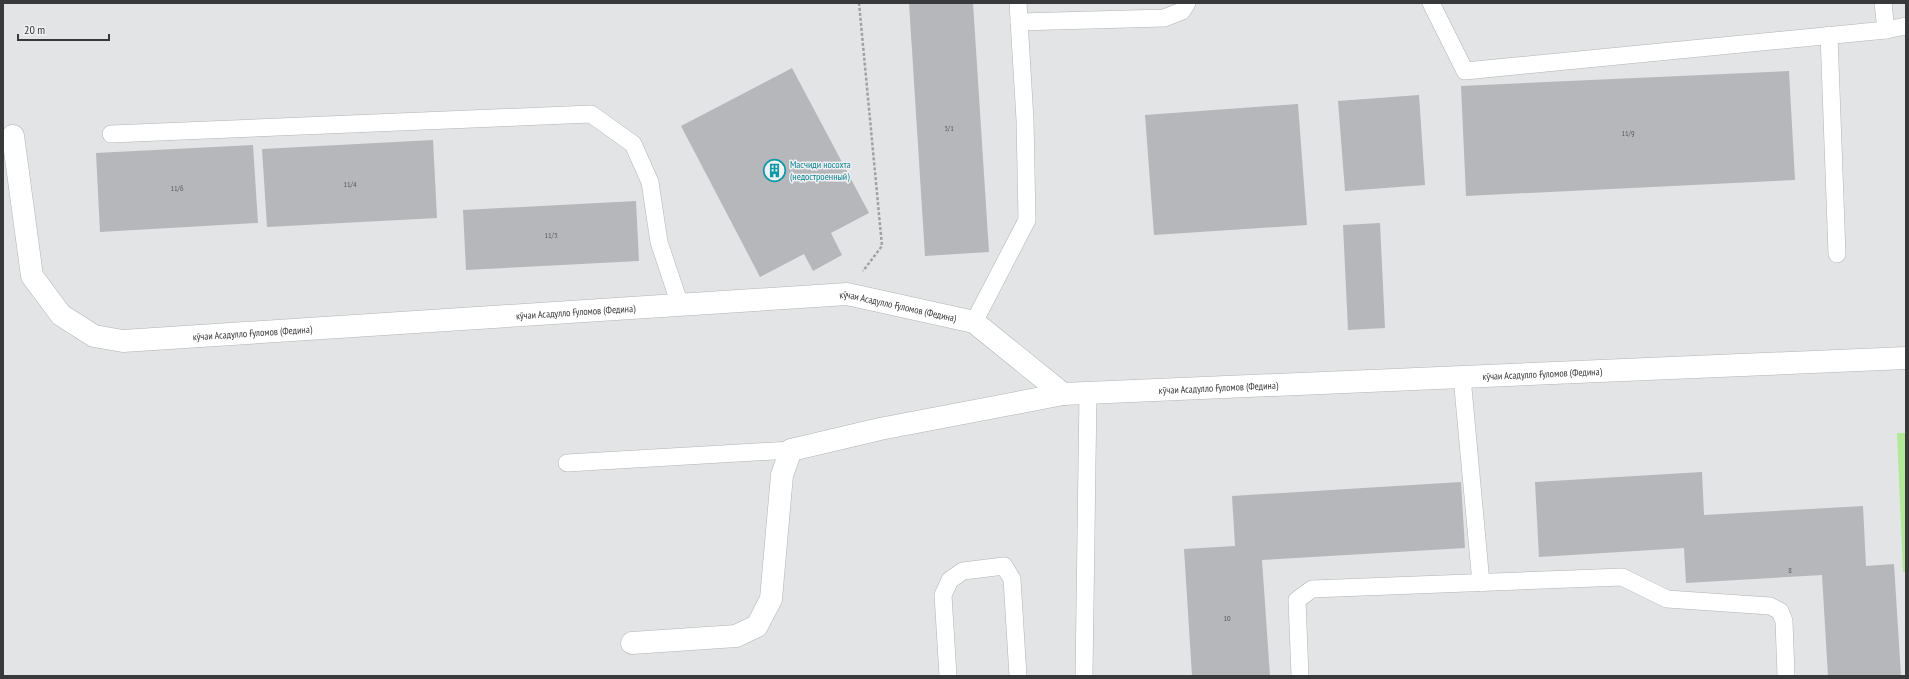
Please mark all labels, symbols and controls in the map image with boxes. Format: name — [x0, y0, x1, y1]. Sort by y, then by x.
scale bar — [18, 16, 109, 42]
text: 20 m — [24, 22, 45, 37]
house number: 3/1 — [944, 123, 954, 133]
house number: 11/9 — [1621, 128, 1635, 138]
building icon: Масчиди носохта (недостроенный) — [762, 157, 788, 183]
place label: Масчиди носохта (недостроенный) — [790, 158, 851, 183]
house number: 11/4 — [343, 179, 357, 189]
house number: 11/6 — [170, 183, 184, 193]
house number: 11/3 — [544, 230, 558, 240]
street label: кӯчаи Асадулло Ғуломов (Федина) — [839, 288, 958, 325]
street label: кӯчаи Асадулло Ғуломов (Федина) — [516, 302, 636, 322]
street label: кӯчаи Асадулло Ғуломов (Федина) — [192, 323, 313, 343]
street label: кӯчаи Асадулло Ғуломов (Федина) — [1482, 365, 1603, 383]
street label: кӯчаи Асадулло Ғуломов (Федина) — [1158, 379, 1279, 397]
house number: 8 — [1788, 565, 1792, 575]
house number: 10 — [1223, 613, 1231, 623]

